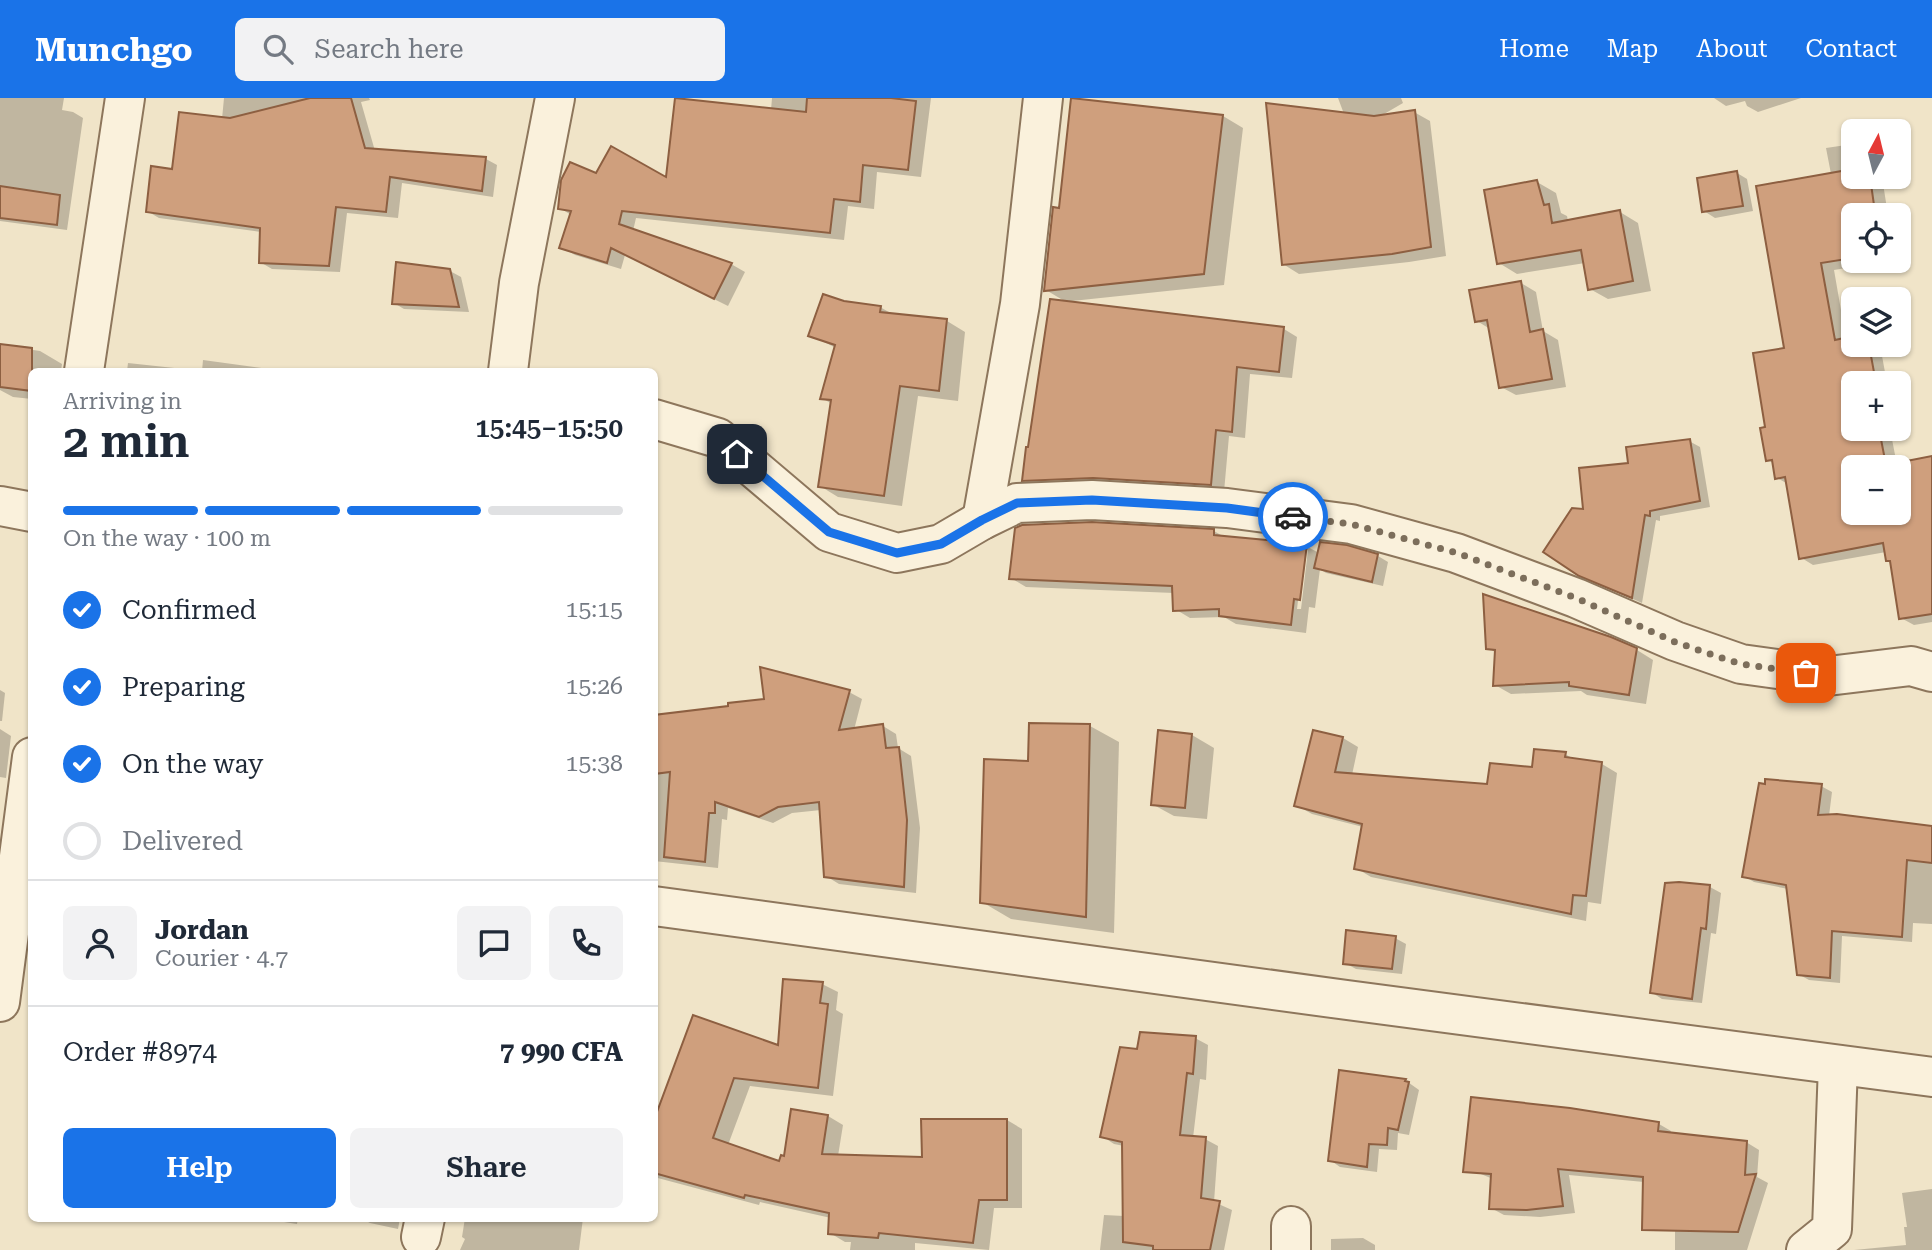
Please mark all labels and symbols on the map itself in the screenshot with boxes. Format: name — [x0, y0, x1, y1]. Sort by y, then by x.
north arrow — [1841, 119, 1911, 189]
pin — [707, 424, 767, 484]
courier — [1258, 482, 1328, 552]
pin — [1776, 643, 1836, 703]

